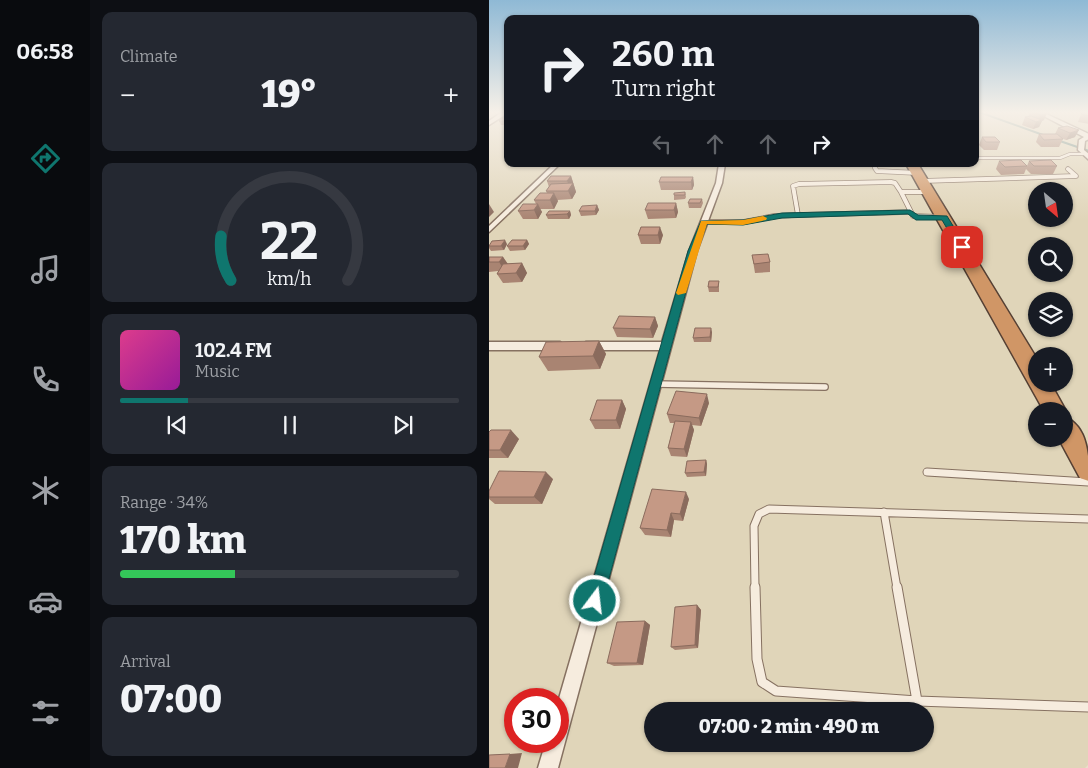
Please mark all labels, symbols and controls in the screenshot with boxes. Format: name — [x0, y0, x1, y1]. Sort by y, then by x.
text: 260 m — [612, 33, 714, 75]
icon: right — [529, 35, 594, 100]
text: 06:58 — [16, 38, 74, 65]
text: Climate — [120, 47, 178, 66]
text: 19° — [261, 71, 317, 117]
text: Turn right — [612, 75, 715, 102]
text: − — [120, 79, 135, 112]
text: + — [443, 79, 459, 112]
icon: left — [648, 130, 676, 158]
icon: ahead — [701, 130, 729, 158]
icon: ahead — [754, 130, 782, 158]
icon: right — [807, 130, 835, 158]
icon: directions — [28, 141, 63, 176]
north arrow — [1028, 182, 1073, 228]
map controls — [1028, 182, 1073, 447]
text: 22 — [260, 210, 319, 273]
pin — [941, 226, 983, 268]
icon: arrive — [948, 233, 976, 261]
button: search — [1028, 237, 1073, 282]
icon: music — [28, 252, 63, 287]
text: km/h — [267, 268, 312, 290]
button: layers — [1028, 292, 1073, 337]
text: 102.4 FM — [195, 339, 272, 362]
button: + — [1028, 347, 1073, 392]
icon: phone — [28, 362, 63, 397]
text: Music — [195, 362, 240, 381]
button: − — [1028, 402, 1073, 447]
icon: previous — [163, 411, 191, 439]
icon: pause — [276, 411, 304, 439]
icon: next — [389, 411, 417, 439]
icon: climate — [28, 473, 63, 508]
text: Range · 34% — [120, 493, 208, 512]
text: 170 km — [120, 517, 246, 563]
position arrow — [568, 574, 620, 626]
icon: car — [28, 584, 63, 619]
text: Arrival — [120, 652, 171, 671]
text: 07:00 — [120, 676, 222, 722]
speed limit sign: 30 — [504, 688, 569, 753]
icon: filters — [28, 695, 63, 730]
text: 07:00 · 2 min · 490 m — [699, 715, 879, 738]

